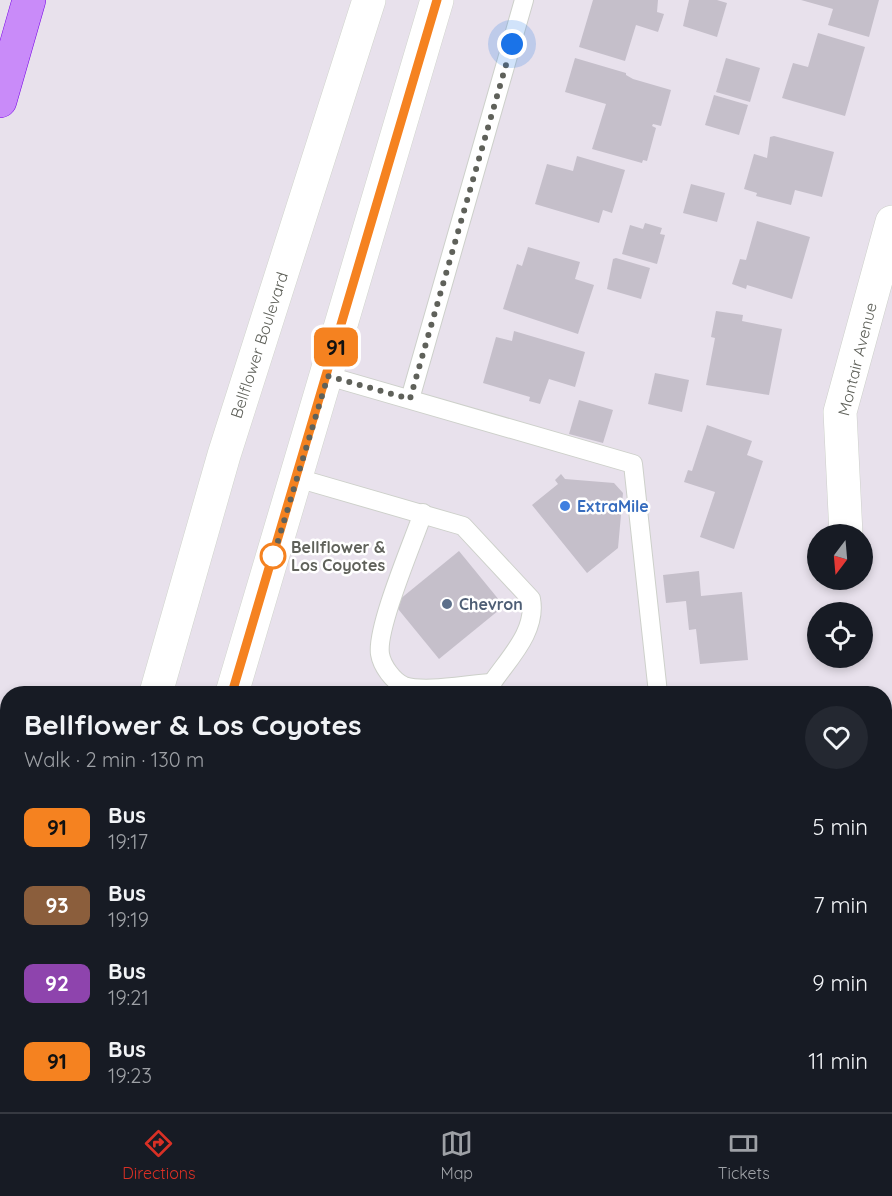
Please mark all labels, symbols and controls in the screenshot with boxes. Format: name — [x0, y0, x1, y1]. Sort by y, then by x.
your location — [497, 29, 527, 59]
street label: Bellflower Boulevard — [226, 269, 292, 421]
street label: Montair Avenue — [833, 300, 881, 418]
line badge: 91 — [309, 328, 363, 366]
text: 91 — [326, 334, 346, 360]
place label: ExtraMile — [577, 496, 649, 516]
marker: ExtraMile — [558, 499, 572, 513]
north arrow — [807, 524, 873, 590]
map controls — [807, 524, 873, 668]
place label: Bellflower & Los Coyotes — [291, 537, 385, 575]
marker: Bellflower & Los Coyotes — [260, 543, 286, 569]
place label: Chevron — [459, 594, 523, 614]
marker: Chevron — [440, 597, 454, 611]
button: locate — [807, 602, 873, 668]
button: heart — [805, 706, 868, 769]
text: Bellflower & Los Coyotes — [24, 707, 362, 742]
text: Walk · 2 min · 130 m — [24, 747, 204, 772]
text: Bus — [108, 801, 146, 829]
text: 5 min — [813, 813, 868, 841]
text: 91 — [47, 814, 67, 840]
text: 19:17 — [108, 829, 148, 854]
text: Bus — [108, 879, 146, 907]
text: 7 min — [813, 891, 868, 919]
text: 93 — [45, 892, 69, 918]
text: 19:19 — [108, 907, 149, 932]
text: Bus — [108, 957, 146, 985]
text: 9 min — [812, 969, 868, 997]
text: 92 — [45, 970, 69, 996]
text: 19:21 — [108, 985, 149, 1010]
text: Bus — [108, 1035, 146, 1063]
text: 11 min — [808, 1047, 868, 1075]
text: 91 — [47, 1048, 67, 1074]
text: 19:23 — [108, 1063, 152, 1088]
tab: Directions — [122, 1127, 196, 1183]
tab: Map — [440, 1127, 473, 1183]
tab: Tickets — [718, 1127, 770, 1183]

